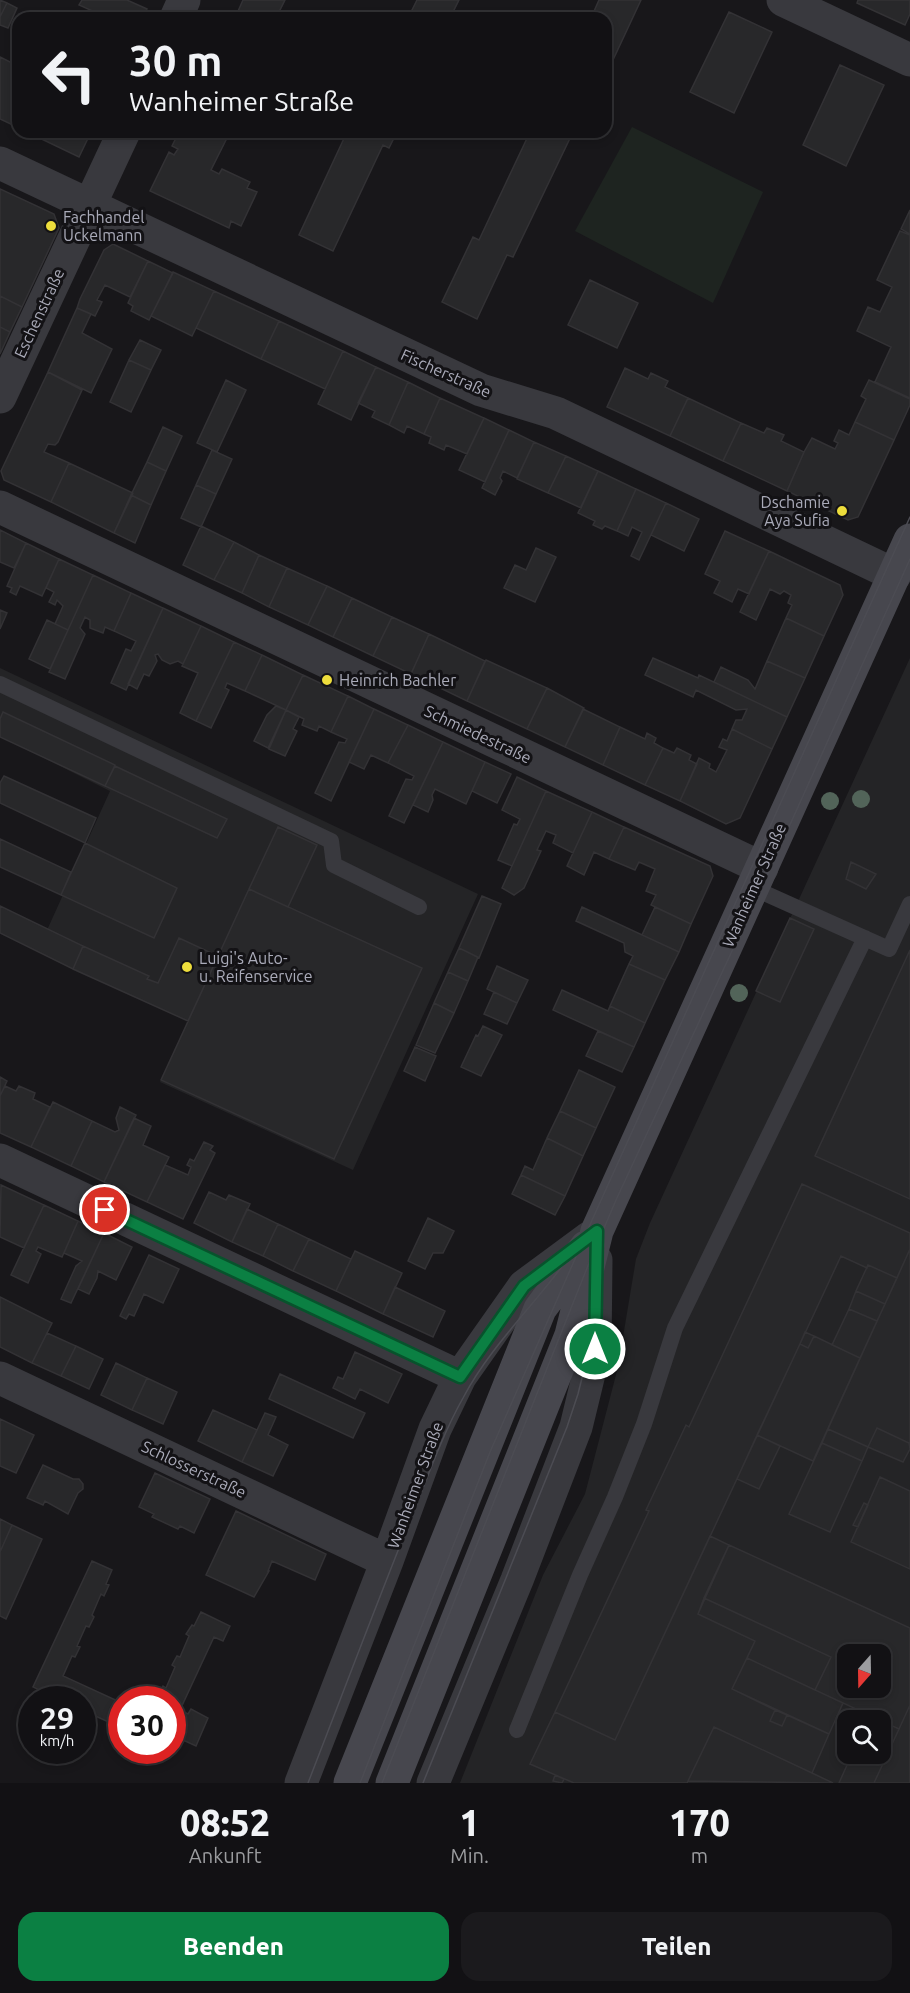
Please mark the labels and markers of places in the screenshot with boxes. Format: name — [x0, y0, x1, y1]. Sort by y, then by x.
place label: Fachhandel Uckelmann — [63, 208, 145, 244]
marker: Fachhandel Uckelmann — [44, 219, 58, 233]
place label: Dschamie Aya Sufia — [760, 493, 830, 529]
marker: Dschamie Aya Sufia — [835, 504, 849, 518]
place label: Heinrich Bachler — [339, 671, 456, 689]
marker: Heinrich Bachler — [320, 673, 334, 687]
place label: Luigi's Auto- u. Reifenservice — [199, 949, 313, 985]
marker: Luigi's Auto- u. Reifenservice — [180, 960, 194, 974]
pin — [79, 1184, 130, 1235]

